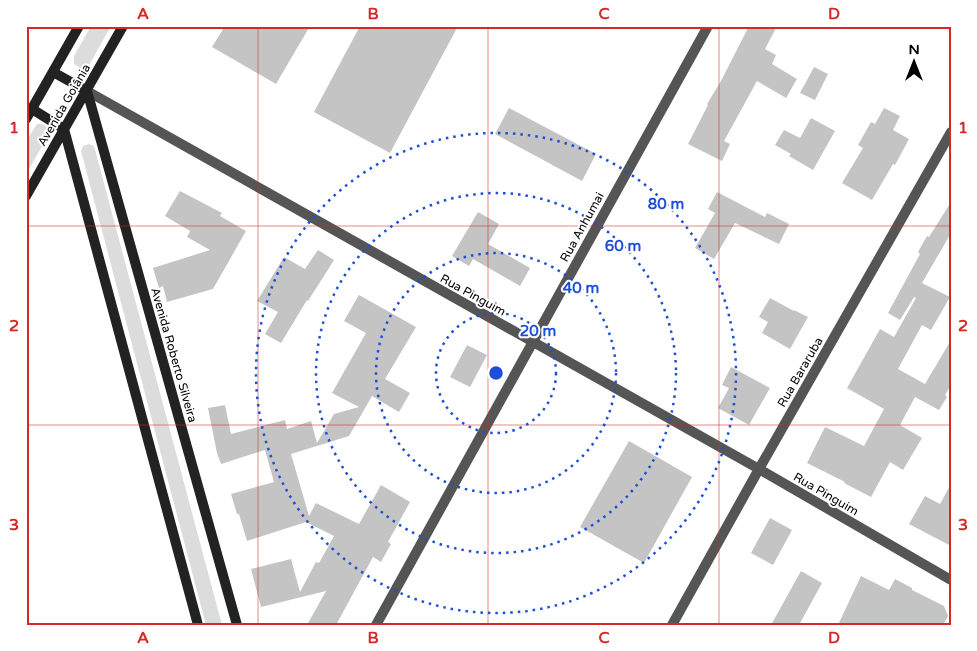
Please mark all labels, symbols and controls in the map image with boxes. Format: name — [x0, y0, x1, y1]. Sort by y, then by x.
text: A — [137, 4, 149, 24]
text: B — [367, 4, 379, 24]
text: C — [598, 4, 610, 24]
text: D — [828, 4, 840, 24]
north arrow — [890, 38, 940, 88]
text: N — [908, 41, 920, 58]
street label: Avenida Goiânia — [35, 61, 93, 149]
text: 1 — [9, 118, 19, 138]
text: 1 — [958, 118, 968, 138]
street label: Rua Anhumai — [557, 190, 607, 264]
text: 80 m — [648, 195, 684, 213]
text: 60 m — [605, 237, 641, 255]
street label: Rua Pinguim — [438, 271, 508, 319]
text: 40 m — [563, 279, 599, 297]
street label: Avenida Roberto Silveira — [148, 286, 200, 424]
text: 2 — [9, 316, 19, 336]
text: 2 — [958, 316, 968, 336]
text: 20 m — [520, 322, 556, 340]
street label: Rua Bararuba — [774, 335, 826, 409]
centre of rings — [487, 364, 505, 382]
street label: Rua Pinguim — [791, 470, 861, 518]
text: 3 — [9, 515, 19, 535]
text: 3 — [958, 515, 968, 535]
text: A — [137, 628, 149, 648]
text: B — [367, 628, 379, 648]
text: C — [598, 628, 610, 648]
text: D — [828, 628, 840, 648]

